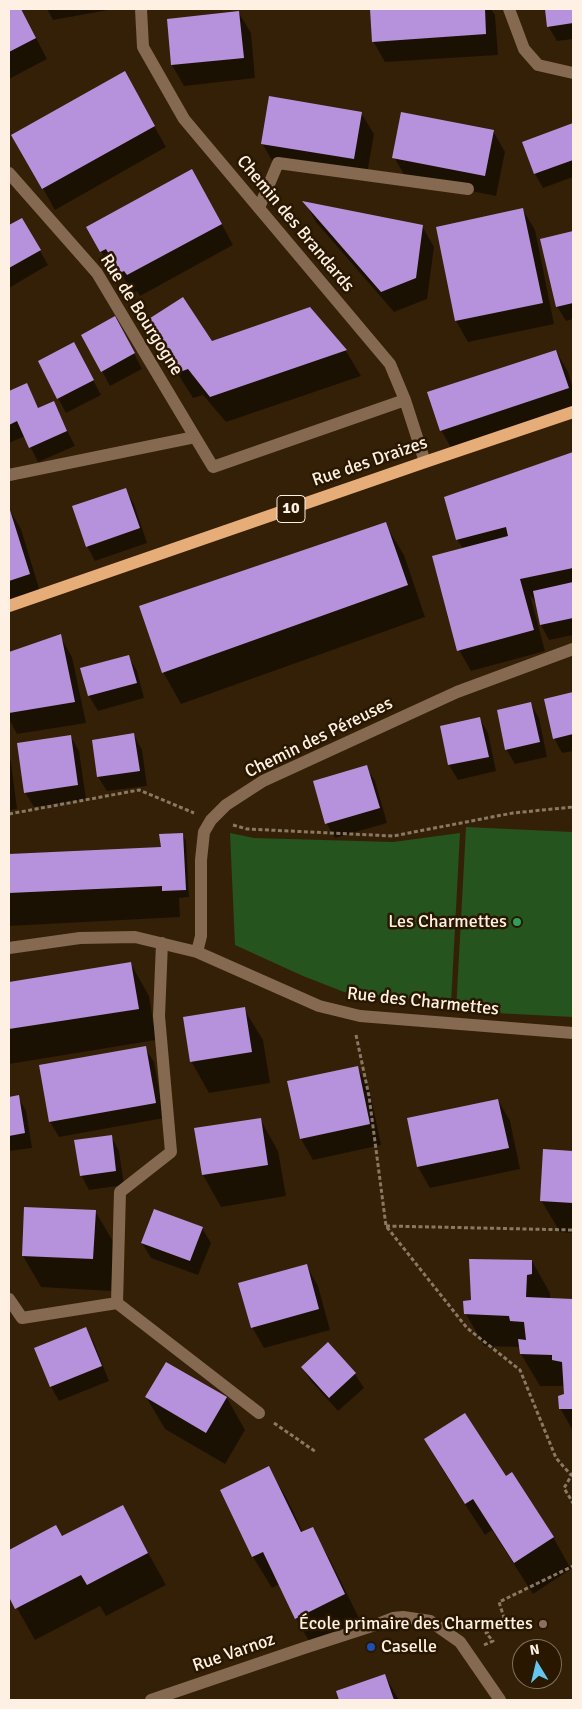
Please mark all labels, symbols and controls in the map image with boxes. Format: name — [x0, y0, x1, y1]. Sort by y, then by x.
street label: Chemin des Brandards — [232, 151, 358, 297]
street label: Rue de Bourgogne — [95, 250, 187, 380]
street label: Rue des Draizes — [310, 432, 430, 492]
road number: 10 — [277, 496, 305, 522]
street label: Chemin des Péreuses — [242, 693, 396, 783]
place label: Les Charmettes — [388, 911, 507, 933]
marker: Les Charmettes — [511, 916, 523, 928]
street label: Rue des Charmettes — [346, 983, 500, 1021]
place label: École primaire des Charmettes — [299, 1613, 533, 1635]
marker: École primaire des Charmettes — [537, 1618, 549, 1630]
street label: Rue Varnoz — [190, 1629, 278, 1677]
place label: Caselle — [381, 1636, 437, 1658]
north arrow — [512, 1639, 562, 1689]
marker: Caselle — [365, 1641, 377, 1653]
text: N — [529, 1641, 541, 1659]

